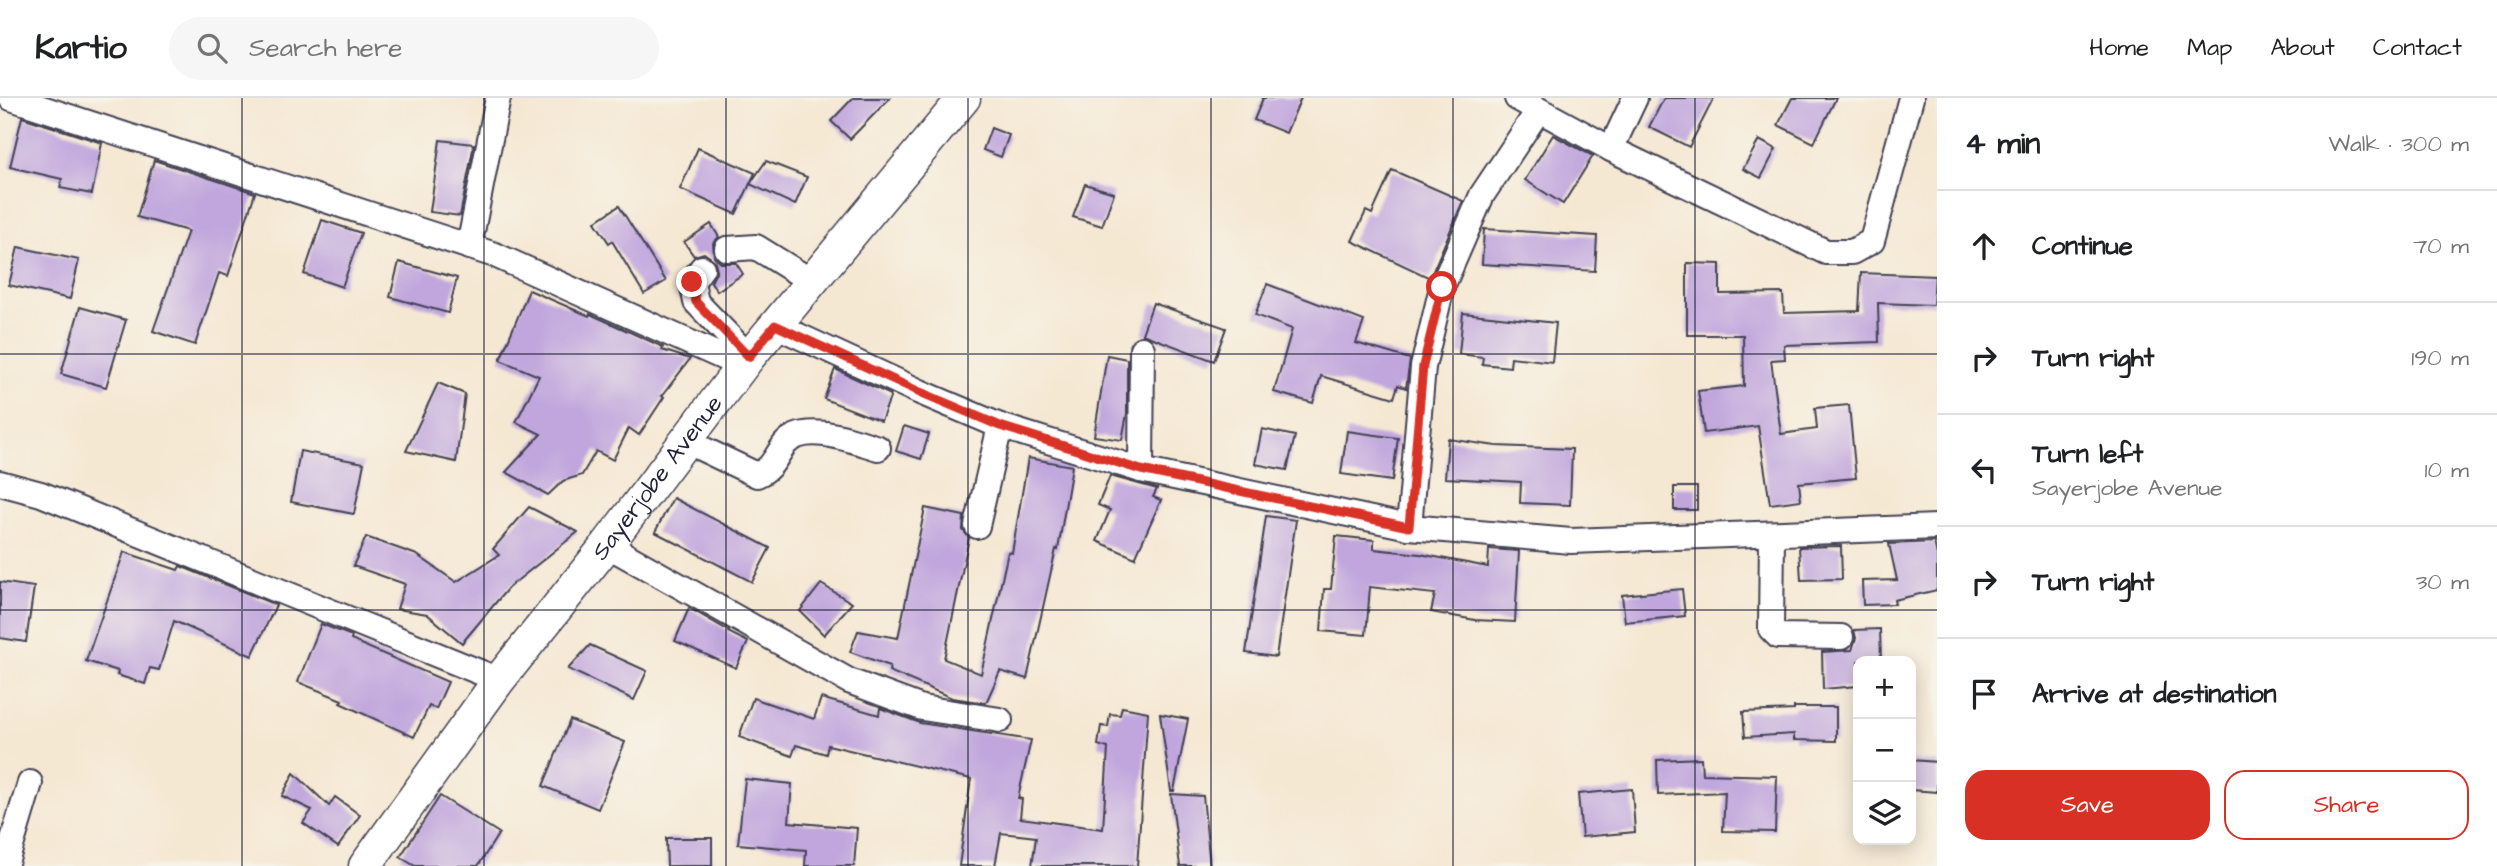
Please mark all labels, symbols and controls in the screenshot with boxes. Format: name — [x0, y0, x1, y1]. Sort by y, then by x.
search box — [169, 17, 659, 80]
text: Kartio — [35, 25, 127, 71]
icon: search — [193, 29, 231, 67]
text: Search here — [249, 30, 402, 66]
text: Home — [2089, 31, 2149, 65]
text: Map — [2187, 31, 2232, 65]
text: About — [2270, 31, 2335, 65]
text: Contact — [2373, 31, 2462, 65]
text: 4 min — [1965, 123, 2040, 165]
text: Walk · 300 m — [2328, 128, 2469, 160]
icon: ahead — [1965, 227, 2003, 265]
text: Continue — [2032, 228, 2133, 264]
text: 70 m — [2413, 230, 2469, 262]
route end — [676, 266, 707, 297]
route start — [1426, 271, 1457, 302]
icon: right — [1965, 339, 2003, 377]
text: Turn right — [2032, 340, 2154, 376]
text: 190 m — [2411, 342, 2469, 374]
street label: Sayerjobe Avenue — [584, 388, 731, 568]
text: Turn left — [2032, 436, 2143, 472]
icon: left — [1965, 451, 2003, 489]
text: 10 m — [2424, 454, 2469, 486]
text: Sayerjobe Avenue — [2032, 472, 2223, 504]
icon: right — [1965, 563, 2003, 601]
text: Turn right — [2032, 564, 2154, 600]
text: 30 m — [2416, 566, 2469, 598]
map controls — [1853, 656, 1916, 845]
button: + — [1853, 656, 1916, 719]
icon: arrive — [1965, 675, 2003, 713]
text: Arrive at destination — [2032, 676, 2277, 712]
button: − — [1853, 719, 1916, 782]
button: Save — [1965, 770, 2210, 840]
button: Share — [2224, 770, 2469, 840]
button: layers — [1853, 782, 1916, 845]

